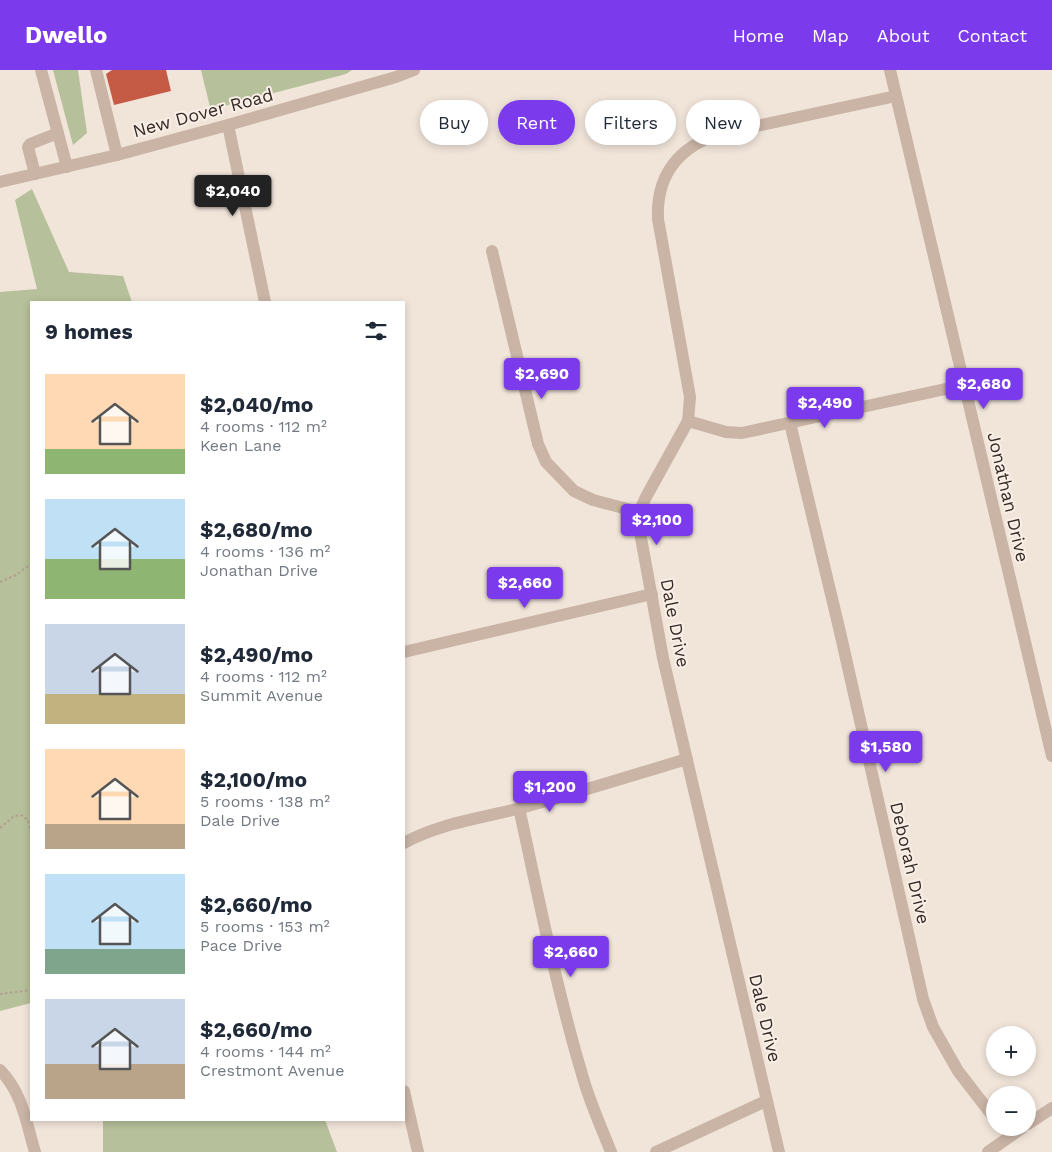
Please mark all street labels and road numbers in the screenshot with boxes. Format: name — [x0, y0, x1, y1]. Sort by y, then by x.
street label: New Dover Road — [130, 84, 275, 141]
street label: Jonathan Drive — [983, 430, 1034, 564]
street label: Dale Drive — [657, 577, 694, 669]
street label: Deborah Drive — [886, 800, 935, 926]
street label: Dale Drive — [745, 972, 786, 1064]

